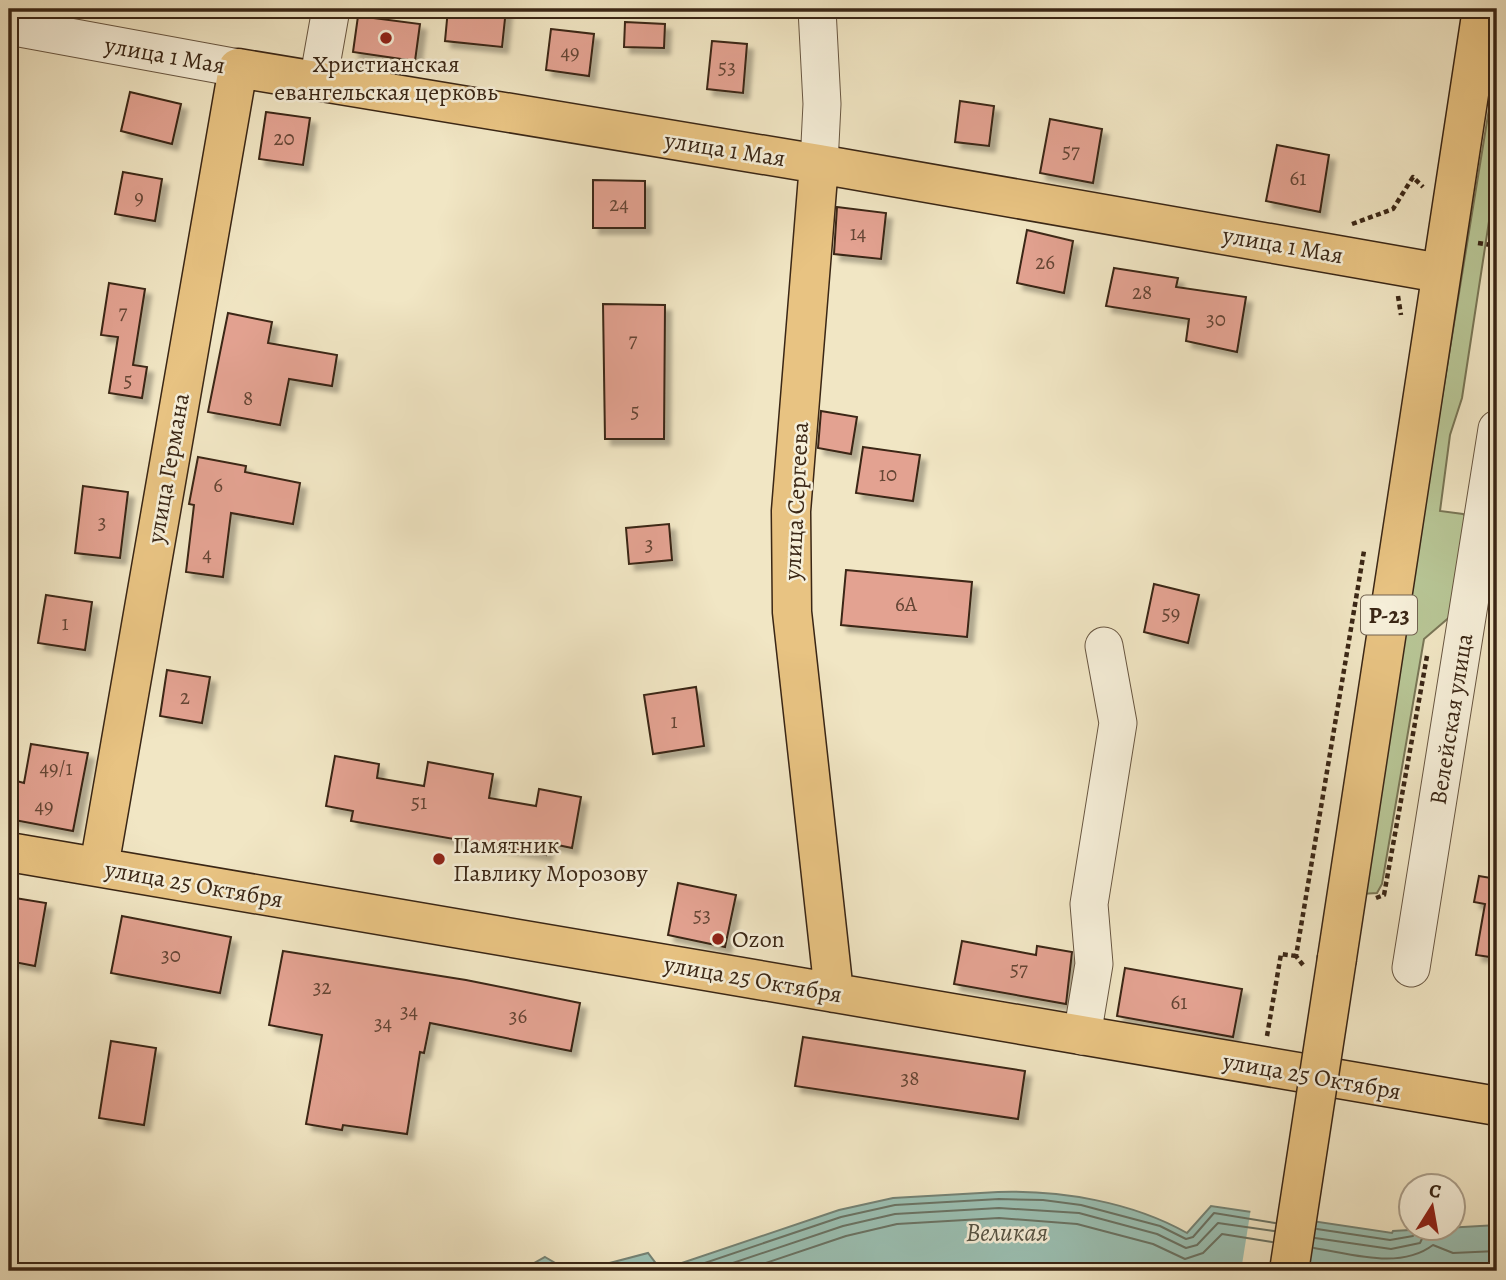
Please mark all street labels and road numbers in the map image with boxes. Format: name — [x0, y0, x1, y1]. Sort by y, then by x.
street label: улица 1 Мая — [101, 28, 228, 81]
street label: улица 1 Мая — [661, 124, 788, 174]
street label: улица 1 Мая — [1219, 218, 1346, 271]
street label: улица Германа — [139, 390, 197, 547]
street label: улица Сергеева — [776, 421, 816, 582]
road number: Р-23 — [1361, 596, 1417, 635]
street label: Велейская улица — [1422, 631, 1480, 807]
street label: улица 25 Октября — [102, 852, 285, 915]
street label: улица 25 Октября — [661, 947, 844, 1010]
street label: улица 25 Октября — [1220, 1044, 1403, 1107]

